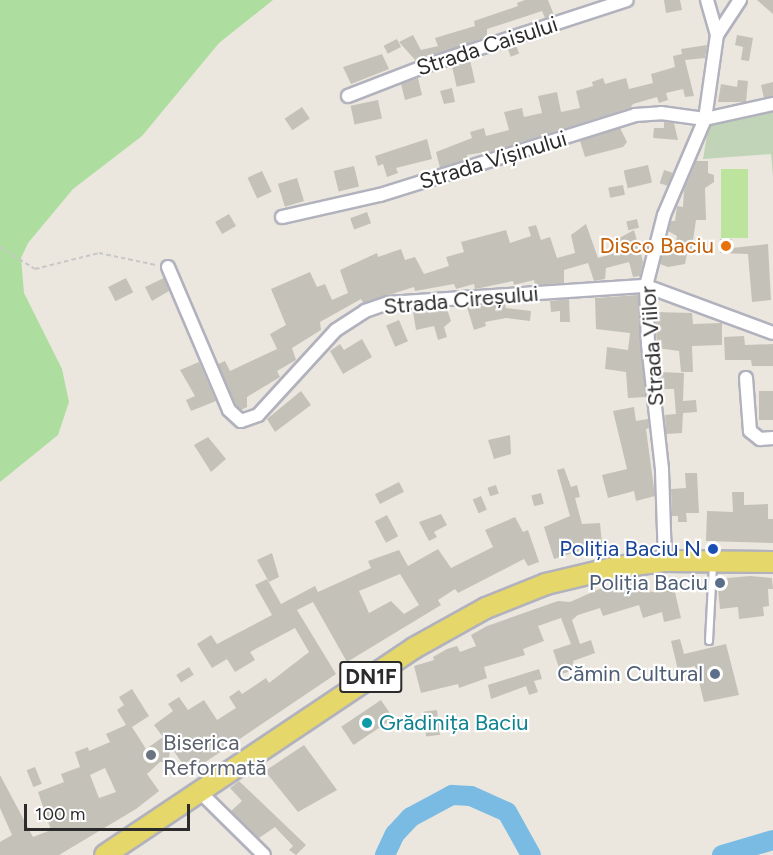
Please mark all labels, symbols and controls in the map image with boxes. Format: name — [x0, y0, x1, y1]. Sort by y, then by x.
street label: Strada Caisului — [413, 11, 561, 81]
street label: Strada Vișinului — [416, 125, 570, 195]
place label: Disco Baciu — [599, 233, 714, 259]
marker: Disco Baciu — [719, 239, 733, 253]
street label: Strada Cireșului — [383, 280, 539, 320]
street label: Strada Viilor — [635, 285, 669, 407]
place label: Poliția Baciu N — [559, 536, 701, 562]
marker: Poliția Baciu N — [706, 542, 720, 556]
place label: Poliția Baciu — [589, 570, 708, 596]
marker: Poliția Baciu — [713, 576, 727, 590]
road number: DN1F — [338, 659, 404, 695]
place label: Cămin Cultural — [557, 661, 703, 687]
marker: Cămin Cultural — [708, 667, 722, 681]
place label: Grădinița Baciu — [379, 710, 529, 736]
marker: Grădinița Baciu — [360, 716, 374, 730]
place label: Biserica Reformată — [163, 729, 266, 780]
marker: Biserica Reformată — [144, 748, 158, 762]
scale bar — [27, 792, 194, 830]
text: 100 m — [35, 803, 85, 825]

